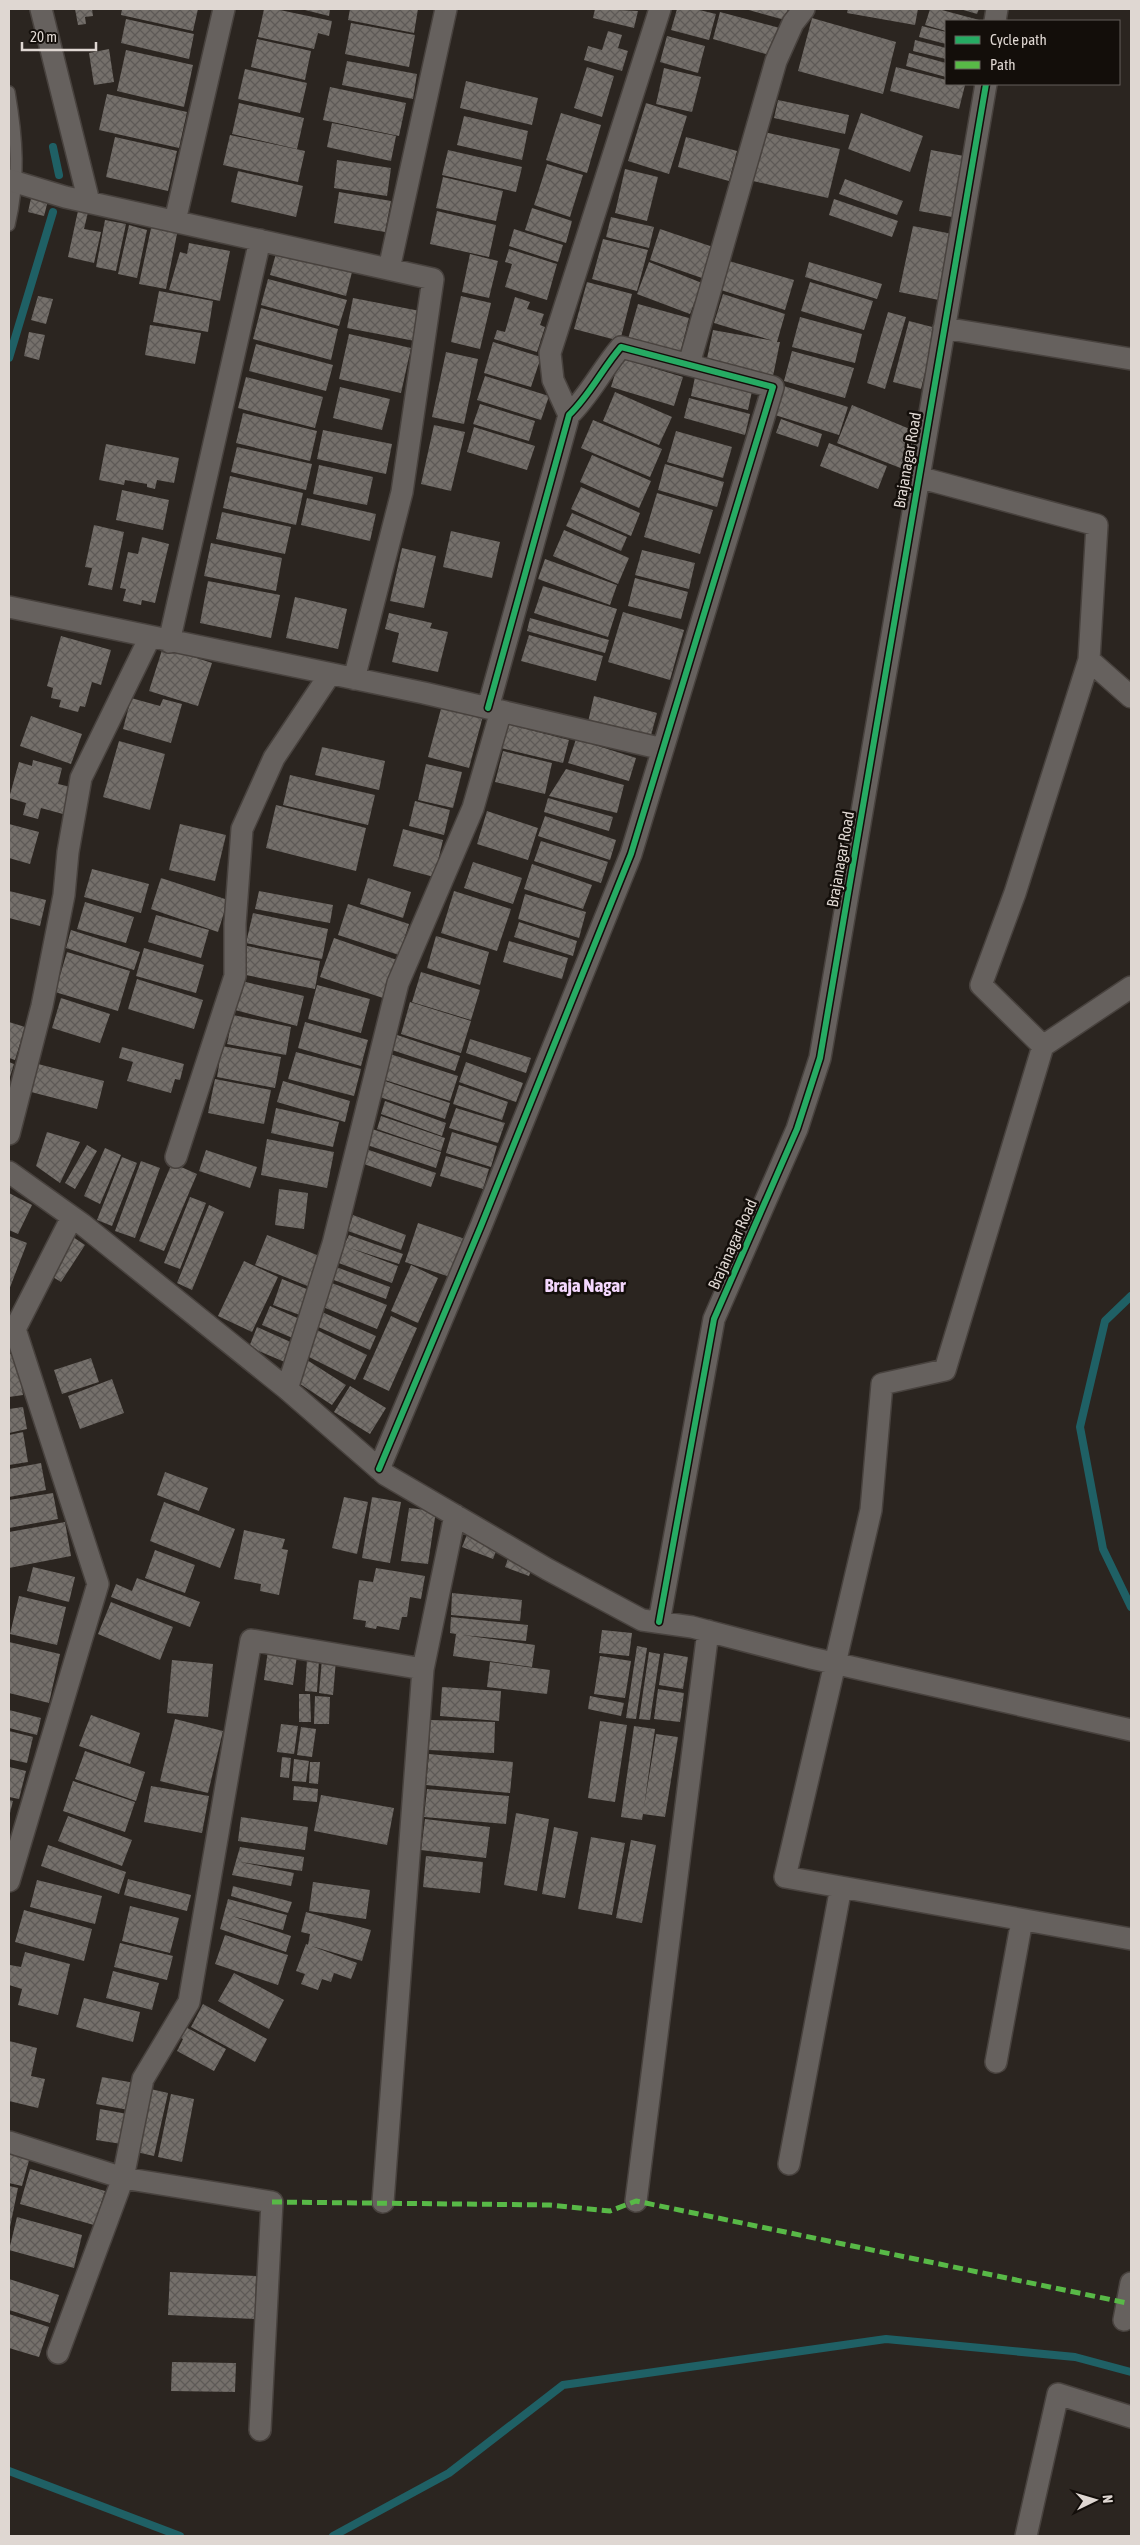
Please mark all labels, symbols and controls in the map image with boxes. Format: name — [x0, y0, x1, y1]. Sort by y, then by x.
scale bar — [22, 20, 96, 52]
legend — [945, 20, 1120, 85]
text: 20 m — [30, 28, 57, 45]
text: Cycle path — [990, 31, 1047, 48]
text: Path — [990, 56, 1016, 73]
street label: Brajanagar Road — [890, 411, 925, 510]
street label: Brajanagar Road — [823, 810, 858, 909]
street label: Brajanagar Road — [704, 1196, 761, 1292]
district label: Braja Nagar — [544, 1274, 626, 1296]
north arrow — [1070, 2475, 1120, 2525]
text: N — [1100, 2494, 1116, 2504]

